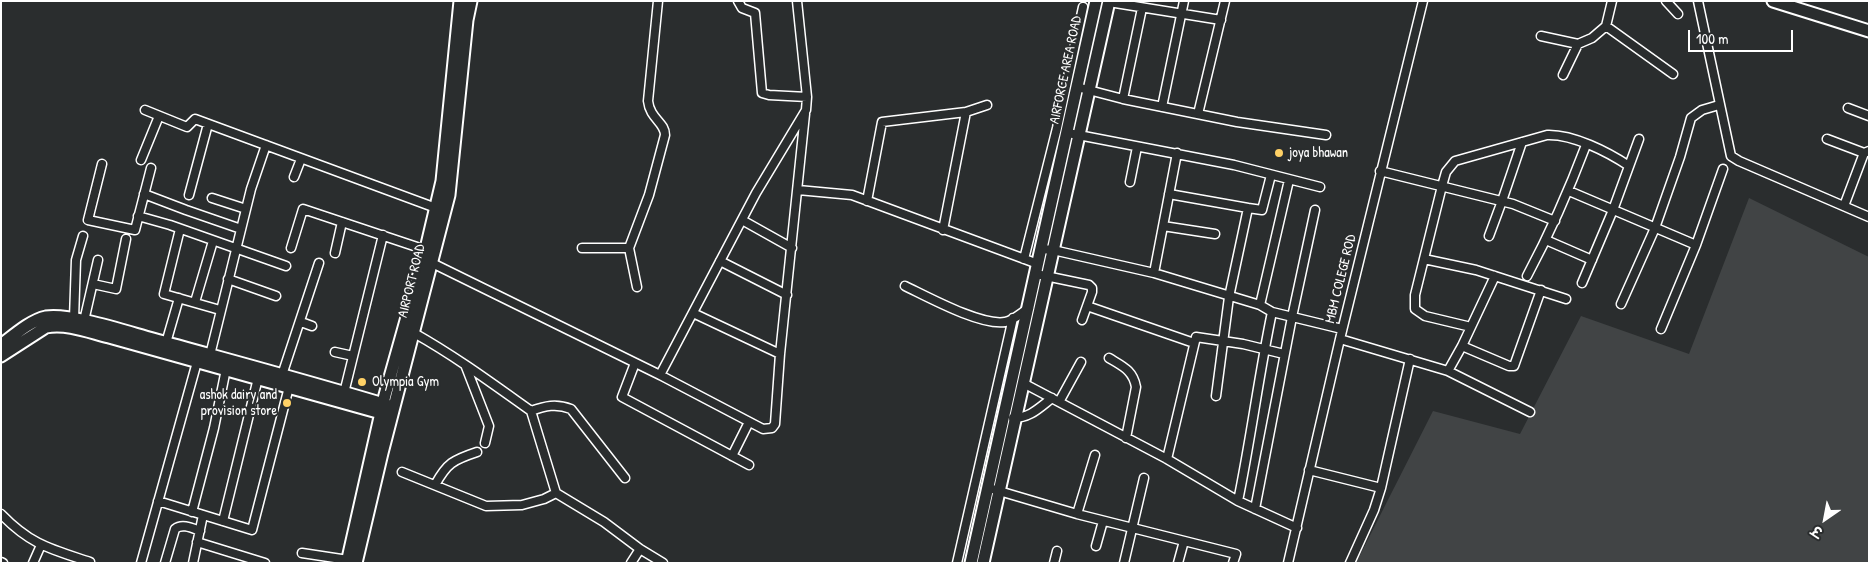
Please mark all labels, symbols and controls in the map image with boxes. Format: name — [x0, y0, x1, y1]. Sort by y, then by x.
street label: AIRFORCE AREA ROAD — [1046, 14, 1086, 126]
scale bar — [1690, 20, 1795, 52]
text: 100 m — [1696, 28, 1729, 49]
place label: joya bhawan — [1289, 145, 1348, 161]
marker: joya bhawan — [1273, 147, 1285, 159]
street label: MBM COLEGE ROD — [1322, 233, 1360, 325]
street label: AIRPORT ROAD — [395, 243, 429, 319]
place label: Olympia Gym — [372, 374, 439, 390]
marker: Olympia Gym — [356, 376, 368, 388]
place label: ashok dairy and provision store — [200, 387, 277, 420]
marker: ashok dairy and provision store — [281, 397, 293, 409]
north arrow — [1800, 494, 1850, 544]
text: उ — [1807, 521, 1826, 543]

